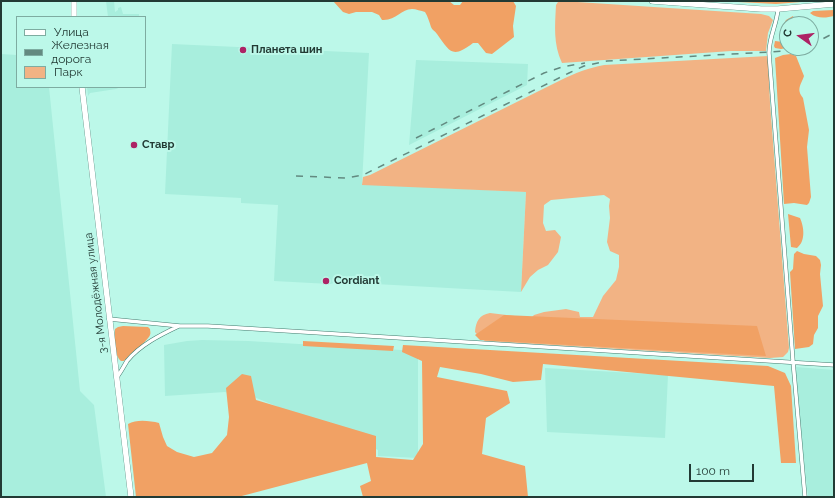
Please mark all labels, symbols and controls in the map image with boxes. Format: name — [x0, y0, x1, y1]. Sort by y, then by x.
legend — [16, 16, 146, 88]
north arrow — [779, 16, 819, 56]
text: Улица — [54, 25, 89, 39]
text: С — [781, 28, 795, 38]
text: Железная дорога — [51, 38, 109, 66]
place label: Планета шин — [251, 43, 322, 57]
marker: Планета шин — [238, 45, 248, 55]
text: Парк — [54, 65, 83, 79]
place label: Ставр — [142, 138, 175, 152]
marker: Ставр — [129, 140, 139, 150]
street label: 3-я Молодёжная улица — [82, 232, 110, 354]
place label: Cordiant — [334, 274, 379, 288]
marker: Cordiant — [321, 276, 331, 286]
scale bar — [691, 456, 756, 482]
text: 100 m — [696, 464, 730, 478]

